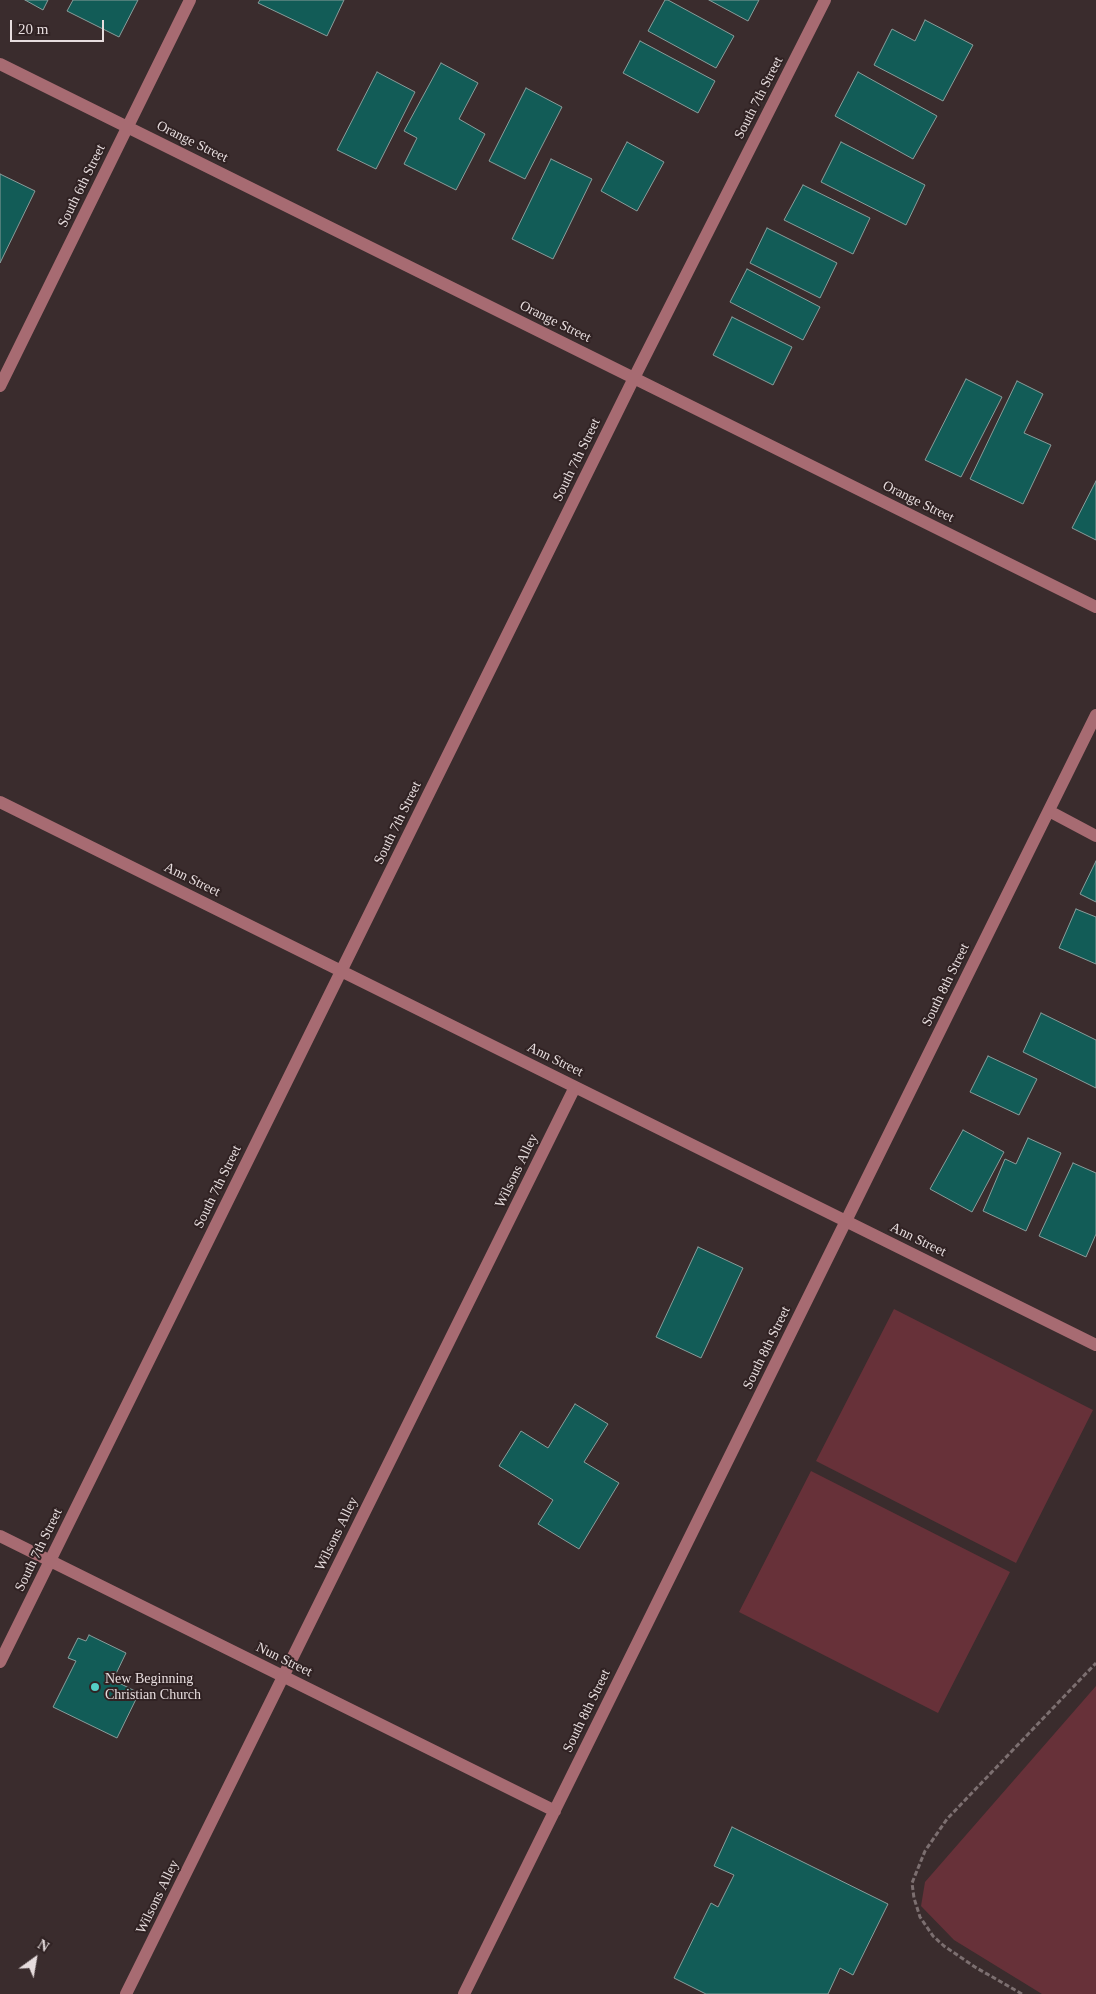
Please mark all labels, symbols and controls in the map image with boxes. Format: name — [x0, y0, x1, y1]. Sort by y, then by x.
scale bar — [12, 10, 106, 42]
text: 20 m — [18, 21, 48, 37]
street label: South 7th Street — [731, 54, 787, 142]
street label: Orange Street — [154, 117, 230, 167]
street label: South 6th Street — [55, 142, 109, 230]
street label: Orange Street — [517, 297, 593, 347]
street label: South 7th Street — [550, 416, 604, 504]
street label: Orange Street — [880, 477, 956, 527]
street label: South 7th Street — [371, 779, 425, 867]
street label: Ann Street — [161, 859, 223, 901]
street label: South 8th Street — [919, 941, 973, 1029]
street label: Ann Street — [524, 1039, 586, 1081]
street label: Wilsons Alley — [492, 1131, 542, 1211]
street label: South 7th Street — [191, 1143, 245, 1231]
street label: Ann Street — [887, 1219, 949, 1261]
street label: South 8th Street — [740, 1304, 794, 1392]
street label: Wilsons Alley — [312, 1494, 362, 1574]
street label: South 7th Street — [12, 1506, 66, 1594]
street label: Nun Street — [253, 1639, 315, 1681]
street label: South 8th Street — [560, 1667, 614, 1755]
place label: New Beginning Christian Church — [105, 1671, 201, 1704]
marker: New Beginning Christian Church — [89, 1681, 101, 1693]
street label: Wilsons Alley — [133, 1857, 183, 1937]
north arrow — [10, 1934, 60, 1984]
text: N — [35, 1937, 51, 1955]

